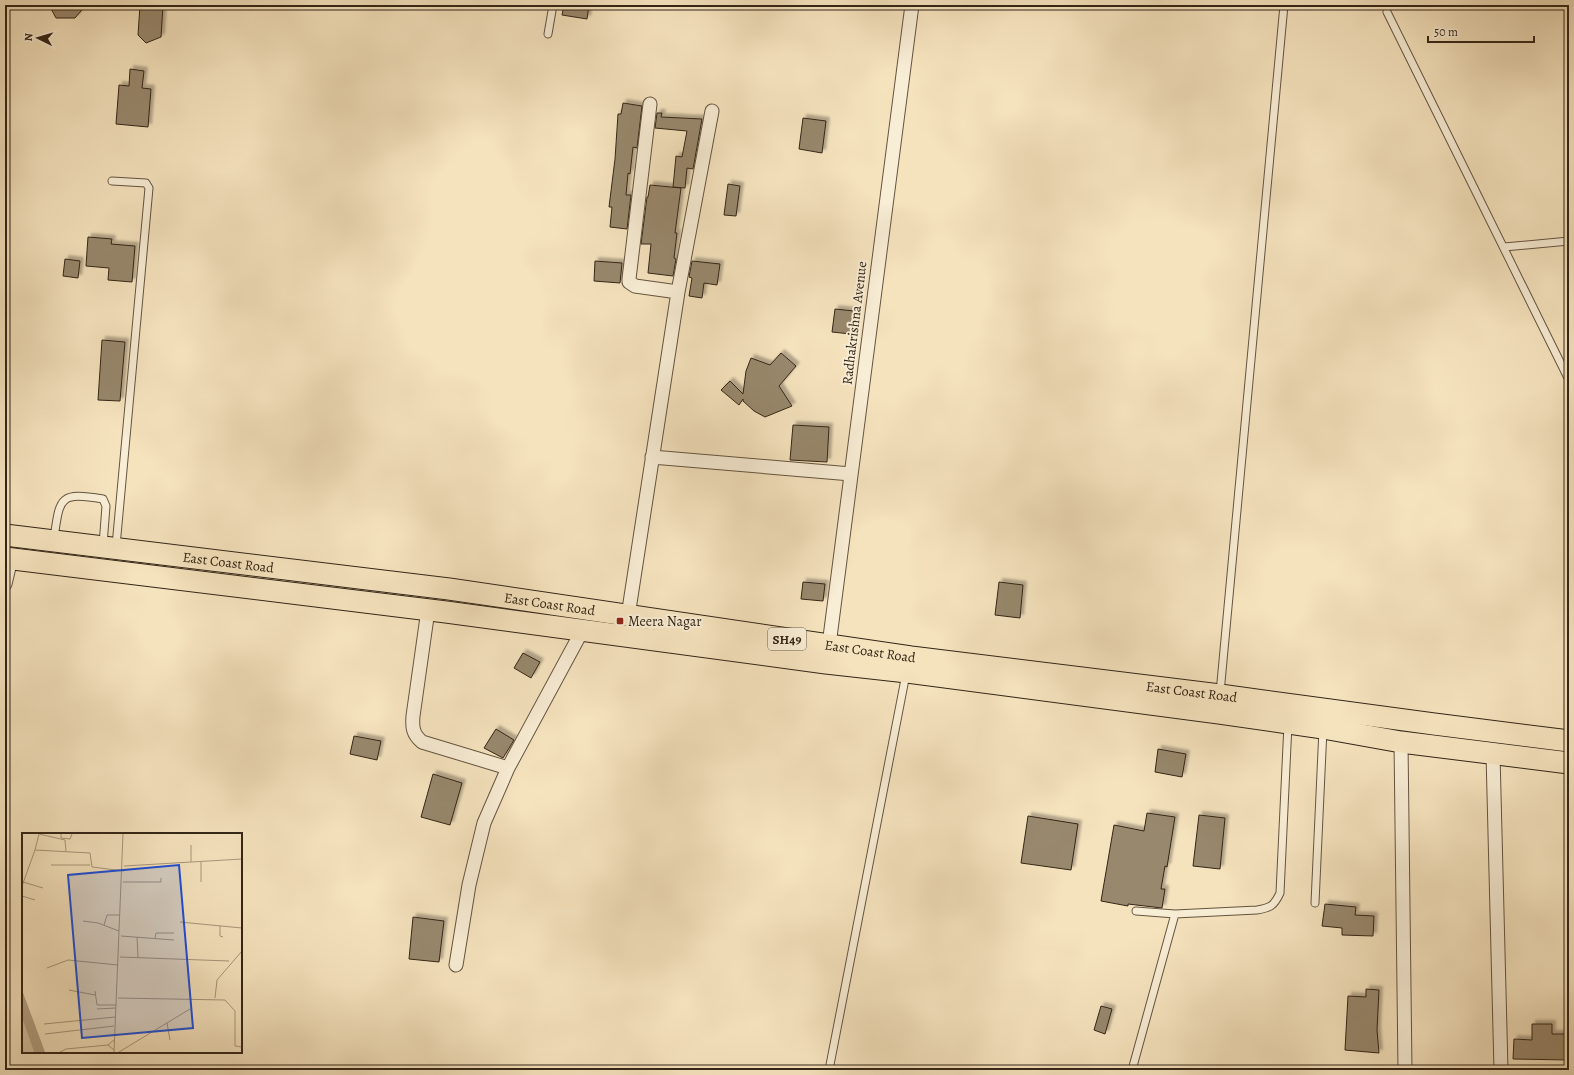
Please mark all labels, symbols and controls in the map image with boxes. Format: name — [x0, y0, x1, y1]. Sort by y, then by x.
north arrow — [18, 18, 58, 58]
scale bar — [1428, 18, 1534, 44]
text: 50 m — [1434, 24, 1458, 40]
text: N — [21, 33, 36, 42]
street label: Radhakrishna Avenue — [837, 260, 872, 386]
street label: East Coast Road — [182, 548, 275, 578]
street label: East Coast Road — [503, 588, 597, 620]
place label: Meera Nagar — [628, 612, 702, 631]
marker: Meera Nagar — [615, 616, 625, 626]
road number: SH49 — [768, 628, 806, 650]
street label: East Coast Road — [823, 635, 917, 668]
street label: East Coast Road — [1145, 677, 1239, 707]
inset map — [22, 833, 242, 1053]

